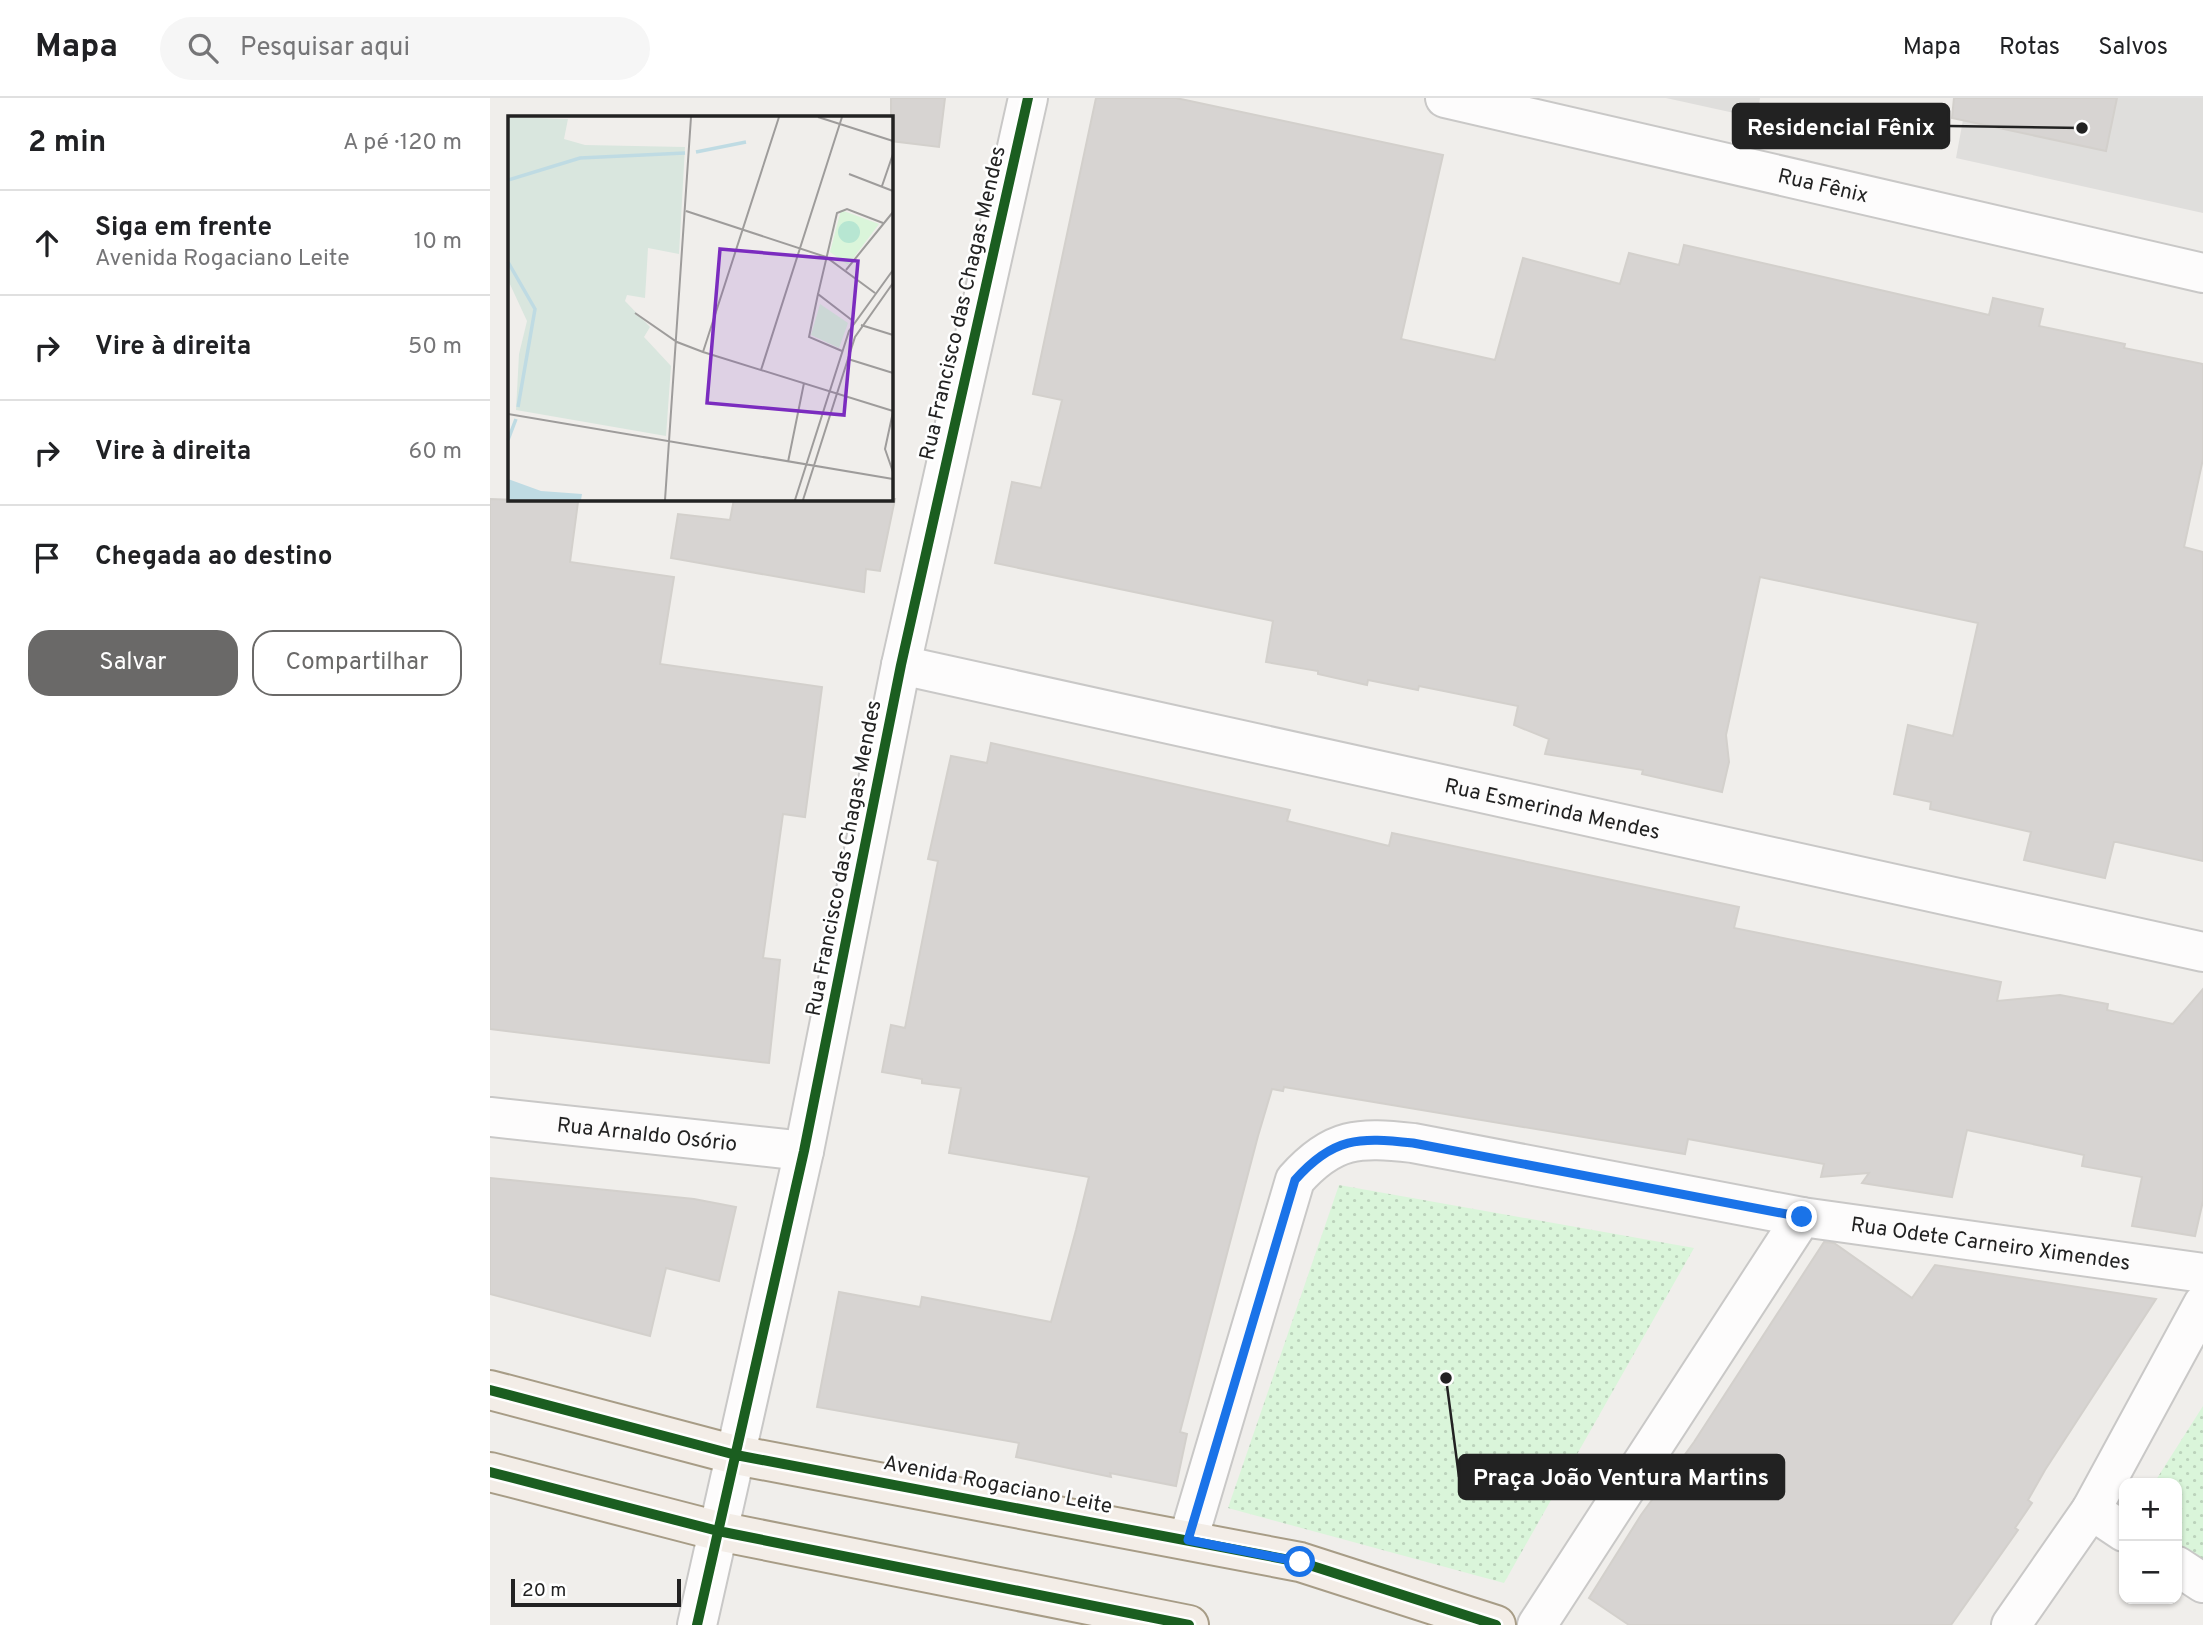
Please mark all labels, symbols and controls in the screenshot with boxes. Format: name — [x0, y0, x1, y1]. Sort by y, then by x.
search box — [160, 17, 650, 80]
text: Mapa — [35, 27, 118, 69]
icon: search — [184, 29, 222, 67]
text: Pesquisar aqui — [240, 32, 410, 65]
text: Mapa — [1903, 33, 1961, 63]
text: Rotas — [1999, 33, 2060, 63]
text: Salvos — [2098, 33, 2168, 63]
callout: Residencial Fênix — [1733, 104, 1949, 148]
text: Residencial Fênix — [1747, 115, 1935, 144]
inset map — [508, 116, 892, 500]
text: 2 min — [28, 125, 106, 162]
text: A pé · 120 m — [343, 129, 462, 158]
street label: Rua Francisco das Chagas Mendes — [914, 144, 1013, 463]
street label: Rua Fênix — [1775, 163, 1871, 210]
text: Siga em frente — [95, 212, 272, 245]
icon: ahead — [28, 224, 66, 262]
text: 10 m — [414, 228, 462, 257]
text: Avenida Rogaciano Leite — [95, 245, 350, 274]
icon: right — [28, 329, 66, 367]
text: Vire à direita — [95, 331, 251, 364]
text: 50 m — [408, 333, 462, 362]
icon: right — [28, 434, 66, 472]
text: Vire à direita — [95, 436, 251, 469]
text: 60 m — [409, 438, 462, 467]
icon: arrive — [28, 539, 66, 577]
text: Chegada ao destino — [95, 541, 332, 574]
button: Salvar — [28, 630, 238, 696]
button: Compartilhar — [252, 630, 462, 696]
street label: Rua Francisco das Chagas Mendes — [801, 698, 888, 1019]
street label: Rua Esmerinda Mendes — [1442, 773, 1662, 847]
street label: Rua Arnaldo Osório — [555, 1112, 739, 1159]
route end — [1786, 1201, 1817, 1232]
street label: Rua Odete Carneiro Ximendes — [1849, 1212, 2132, 1278]
street label: Avenida Rogaciano Leite — [881, 1450, 1114, 1521]
callout: Praça João Ventura Martins — [1459, 1455, 1784, 1499]
text: Praça João Ventura Martins — [1473, 1465, 1769, 1494]
map controls — [2119, 1478, 2182, 1604]
button: + — [2119, 1478, 2182, 1541]
button: − — [2119, 1541, 2182, 1604]
route start — [1284, 1546, 1315, 1577]
scale bar — [511, 1576, 681, 1608]
text: 20 m — [522, 1579, 566, 1603]

